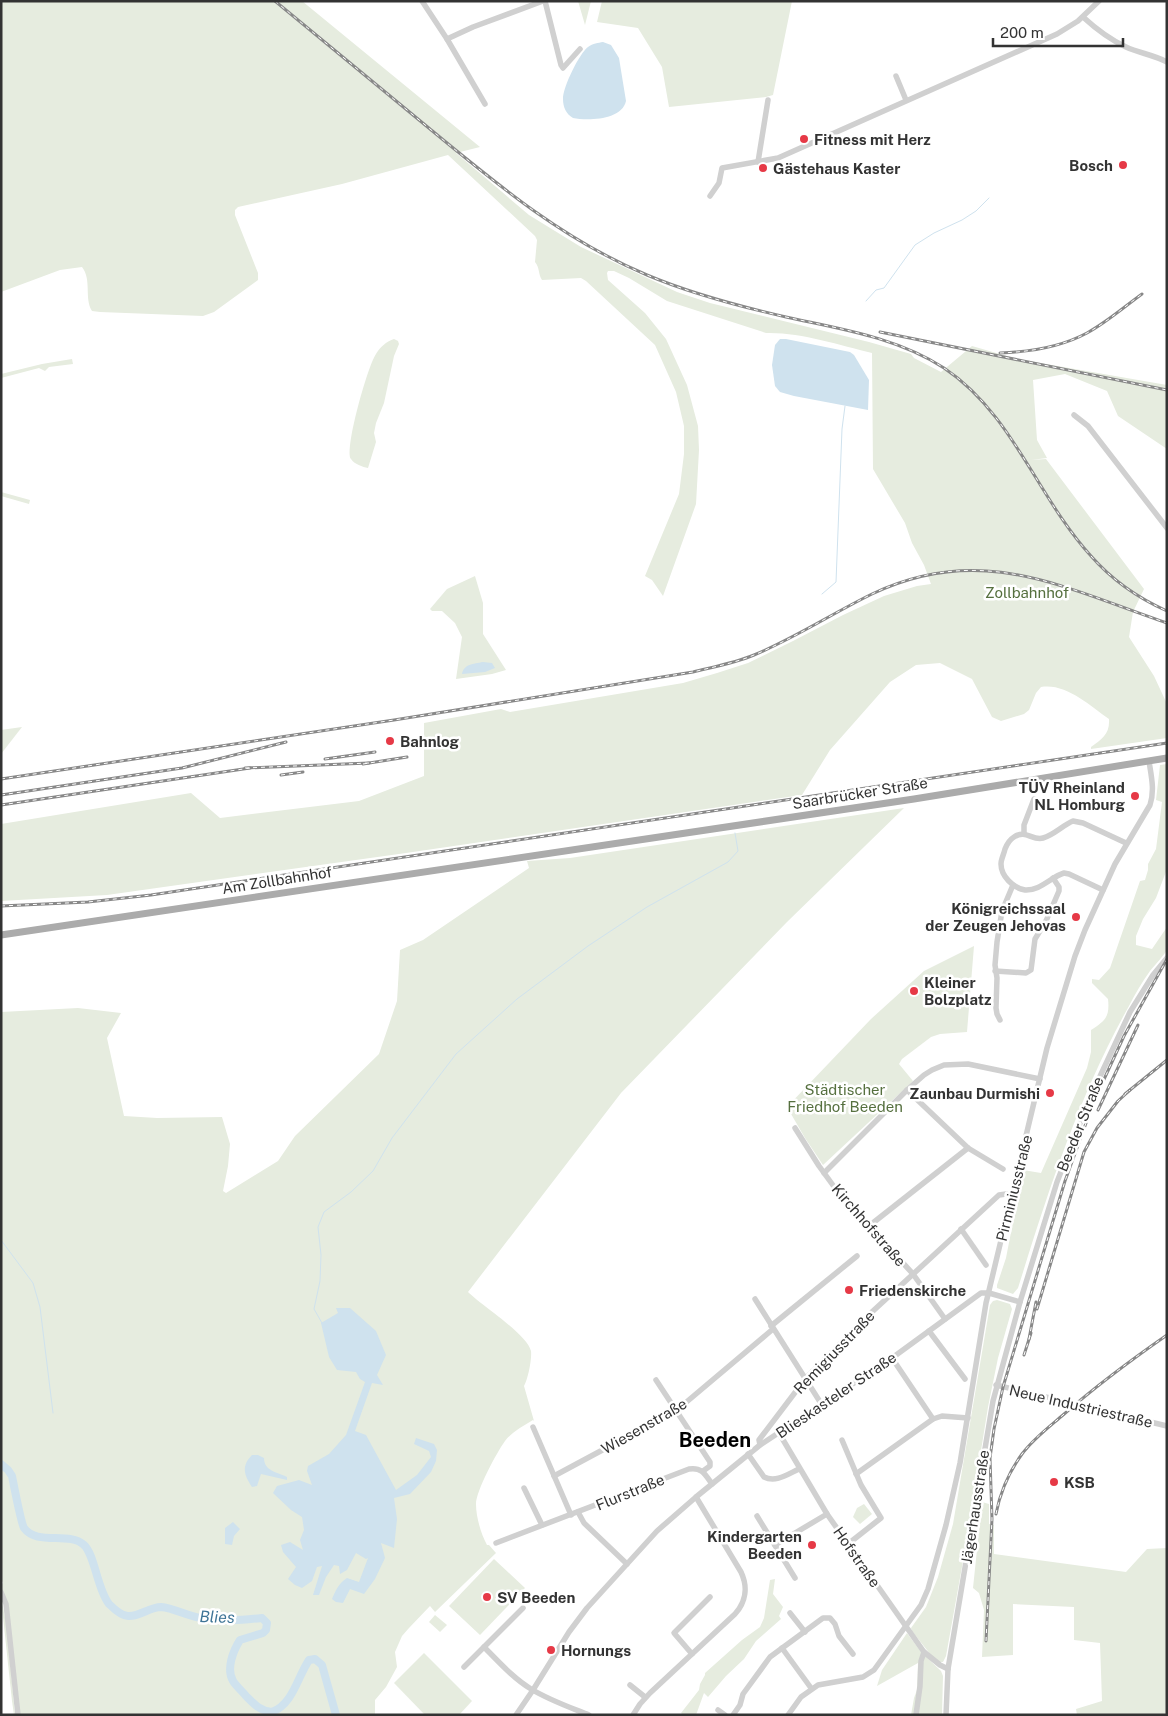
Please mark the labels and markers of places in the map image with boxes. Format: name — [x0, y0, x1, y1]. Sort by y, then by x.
place label: Fitness mit Herz — [814, 131, 931, 148]
marker: Fitness mit Herz — [798, 133, 810, 145]
place label: Bosch — [1069, 157, 1113, 174]
marker: Bosch — [1117, 159, 1129, 171]
place label: Gästehaus Kaster — [773, 160, 900, 177]
marker: Gästehaus Kaster — [757, 162, 769, 174]
place label: Bahnlog — [400, 733, 460, 750]
marker: Bahnlog — [384, 735, 396, 747]
place label: TÜV Rheinland NL Homburg — [1019, 779, 1126, 813]
marker: TÜV Rheinland NL Homburg — [1129, 790, 1141, 802]
place label: Königreichssaal der Zeugen Jehovas — [925, 900, 1066, 934]
marker: Königreichssaal der Zeugen Jehovas — [1070, 911, 1082, 923]
place label: Kleiner Bolzplatz — [924, 974, 991, 1008]
marker: Kleiner Bolzplatz — [908, 985, 920, 997]
place label: Zaunbau Durmishi — [909, 1085, 1040, 1102]
marker: Zaunbau Durmishi — [1044, 1087, 1056, 1099]
place label: Friedenskirche — [859, 1282, 966, 1299]
marker: Friedenskirche — [843, 1284, 855, 1296]
place label: KSB — [1064, 1474, 1095, 1491]
marker: KSB — [1048, 1476, 1060, 1488]
place label: Kindergarten Beeden — [707, 1528, 802, 1562]
marker: Kindergarten Beeden — [806, 1539, 818, 1551]
place label: SV Beeden — [497, 1589, 575, 1606]
marker: SV Beeden — [481, 1591, 493, 1603]
place label: Hornungs — [561, 1642, 631, 1659]
marker: Hornungs — [545, 1644, 557, 1656]

